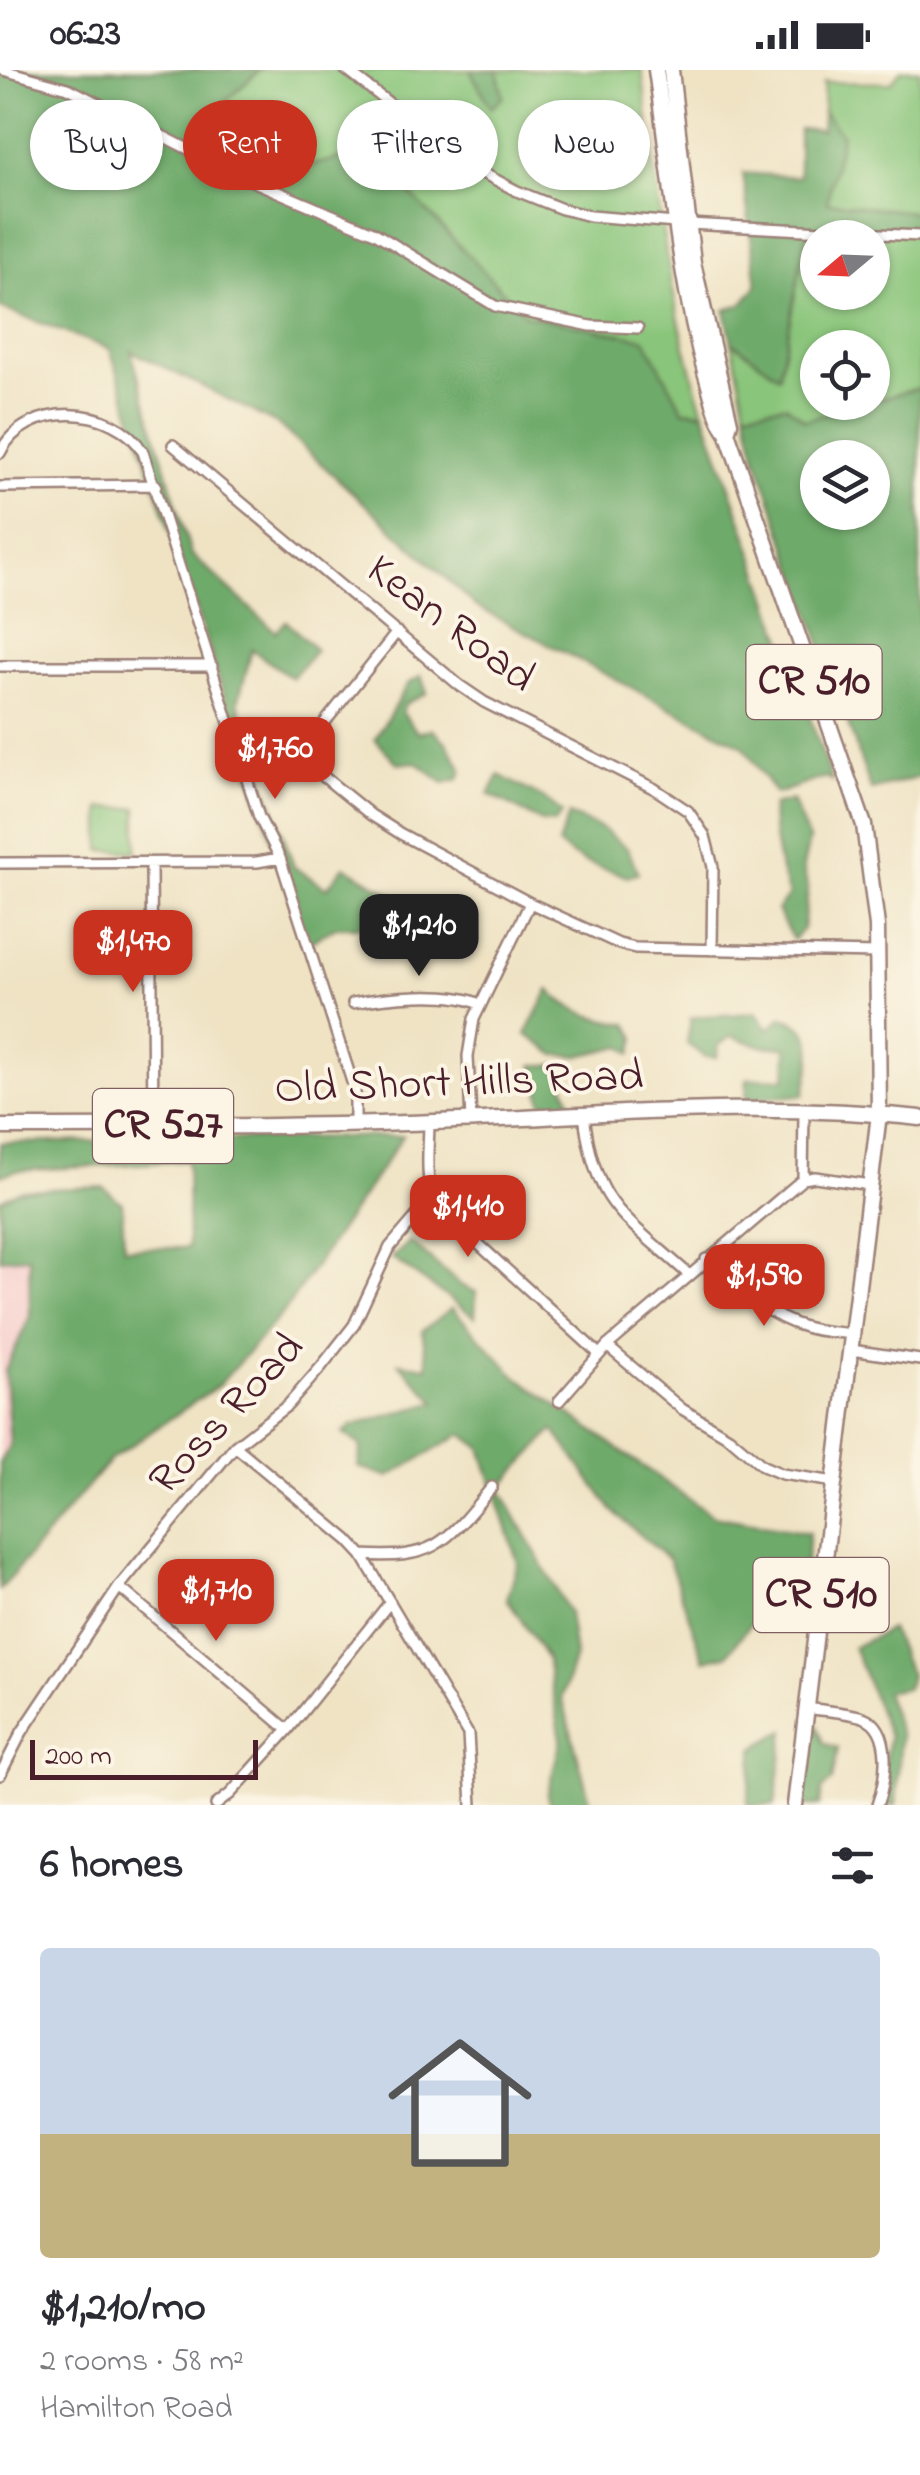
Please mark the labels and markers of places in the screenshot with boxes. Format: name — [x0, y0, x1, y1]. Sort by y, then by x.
pin: $1,760 — [194, 717, 356, 802]
pin: $1,210 — [338, 894, 500, 979]
pin: $1,470 — [52, 910, 214, 995]
pin: $1,410 — [387, 1175, 549, 1260]
pin: $1,590 — [683, 1244, 845, 1329]
pin: $1,710 — [135, 1559, 297, 1644]

